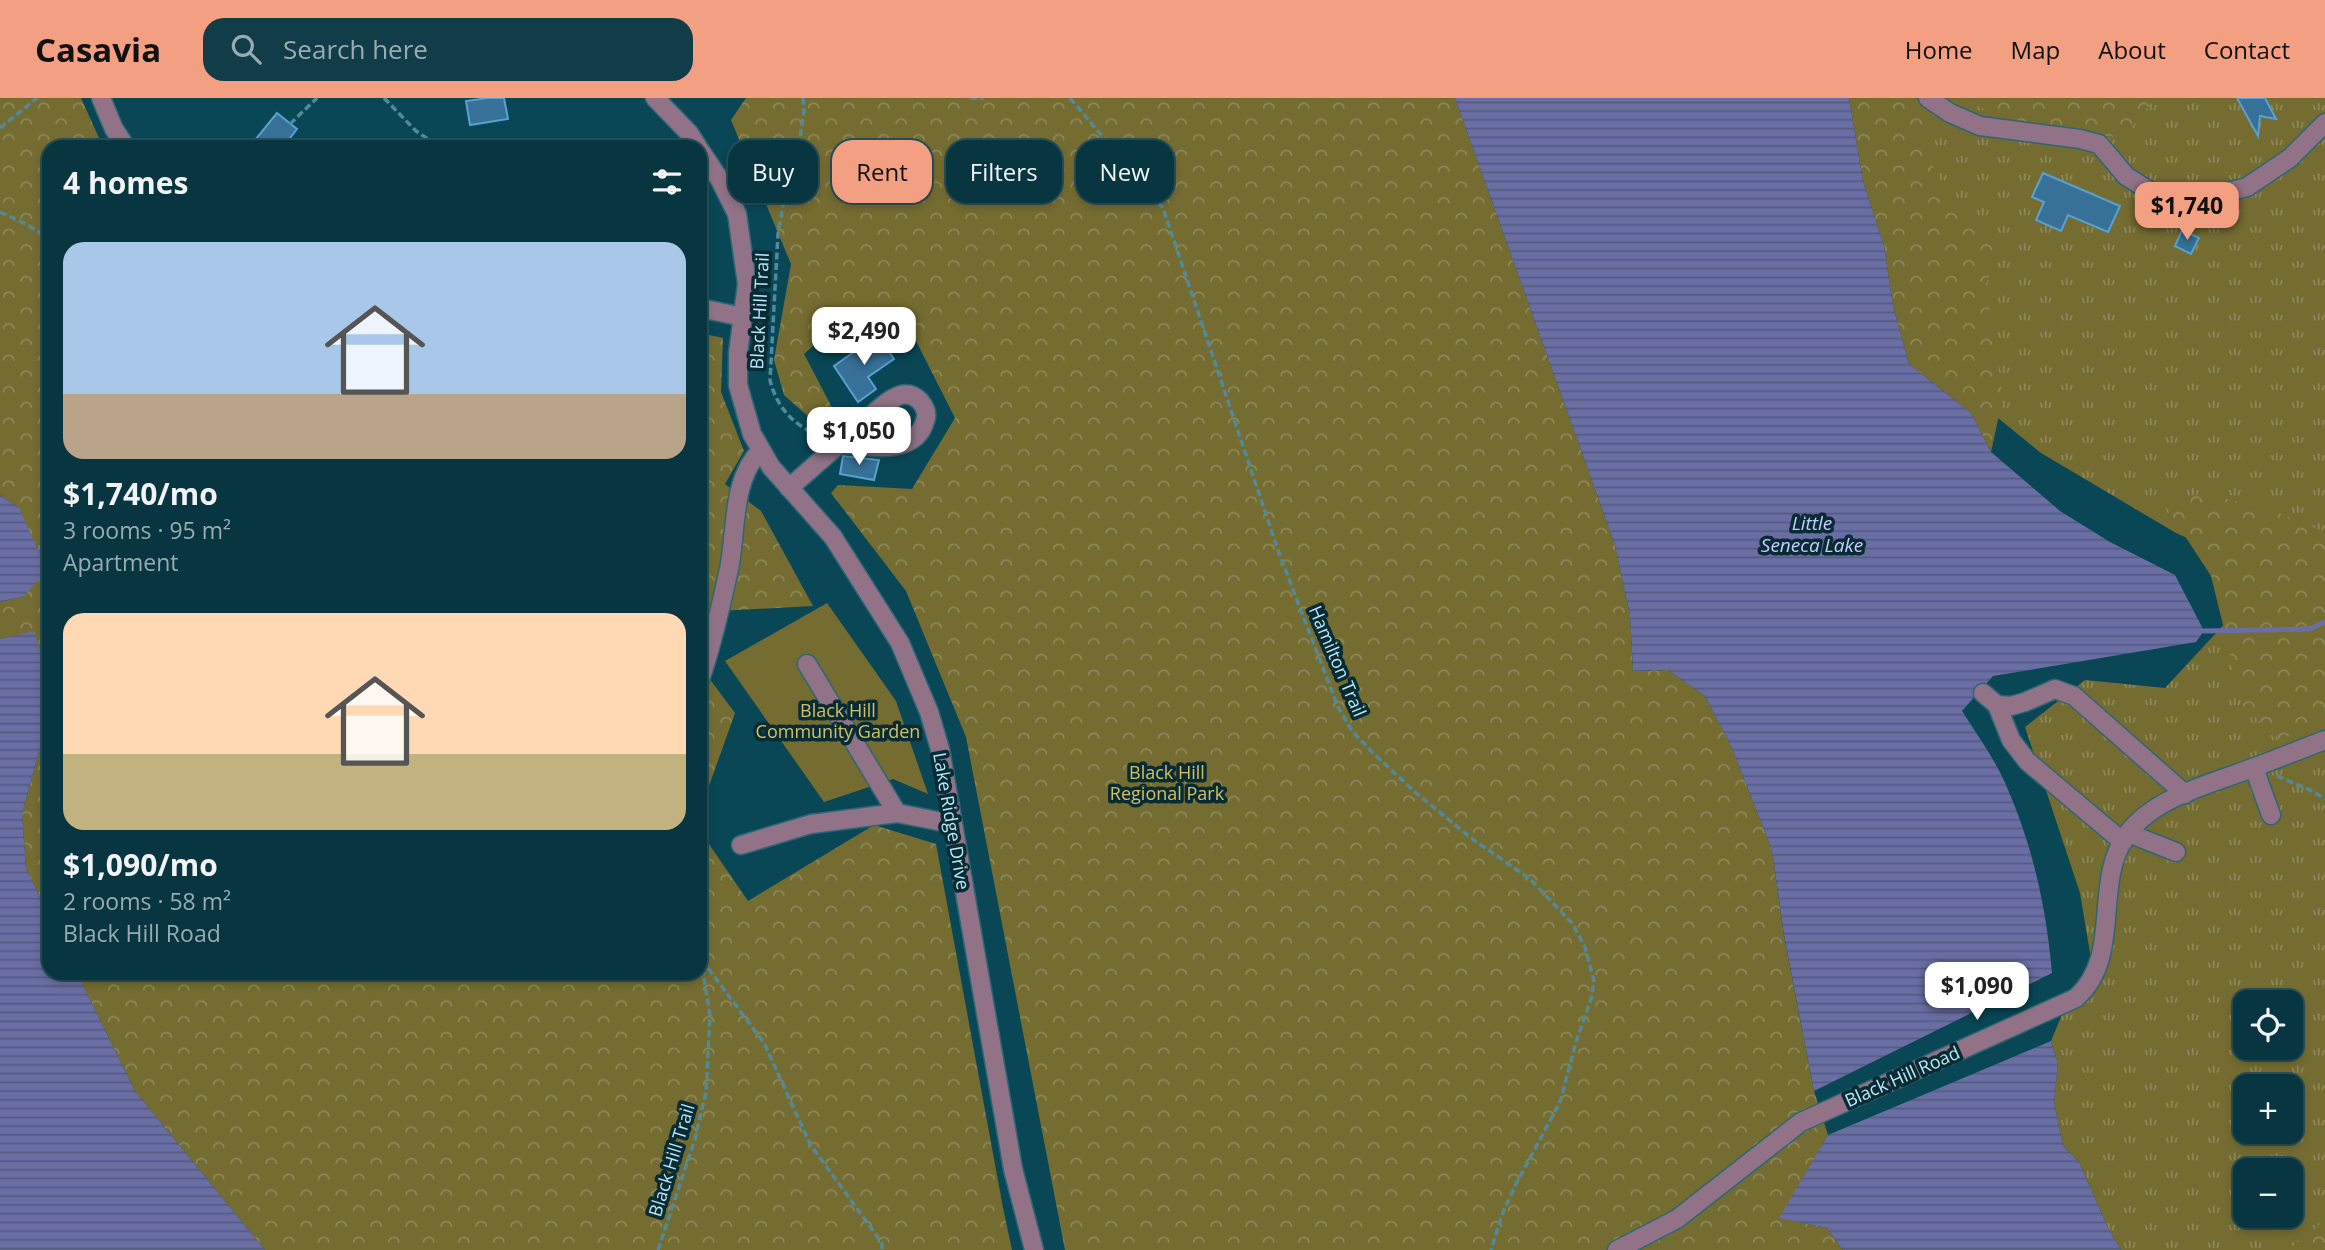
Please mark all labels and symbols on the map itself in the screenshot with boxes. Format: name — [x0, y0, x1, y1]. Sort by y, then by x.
pin: $1,740 — [2130, 183, 2244, 242]
street label: Black Hill Trail — [744, 252, 774, 370]
pin: $2,490 — [807, 308, 921, 367]
pin: $1,050 — [802, 408, 916, 467]
water label: Little Seneca Lake — [1761, 510, 1863, 558]
street label: Hamilton Trail — [1304, 602, 1372, 720]
park label: Black Hill Community Garden — [756, 698, 920, 743]
street label: Lake Ridge Drive — [928, 751, 976, 891]
park label: Black Hill Regional Park — [1110, 760, 1225, 805]
pin: $1,090 — [1920, 962, 2034, 1022]
street label: Black Hill Road — [1841, 1040, 1963, 1112]
street label: Black Hill Trail — [642, 1101, 700, 1219]

